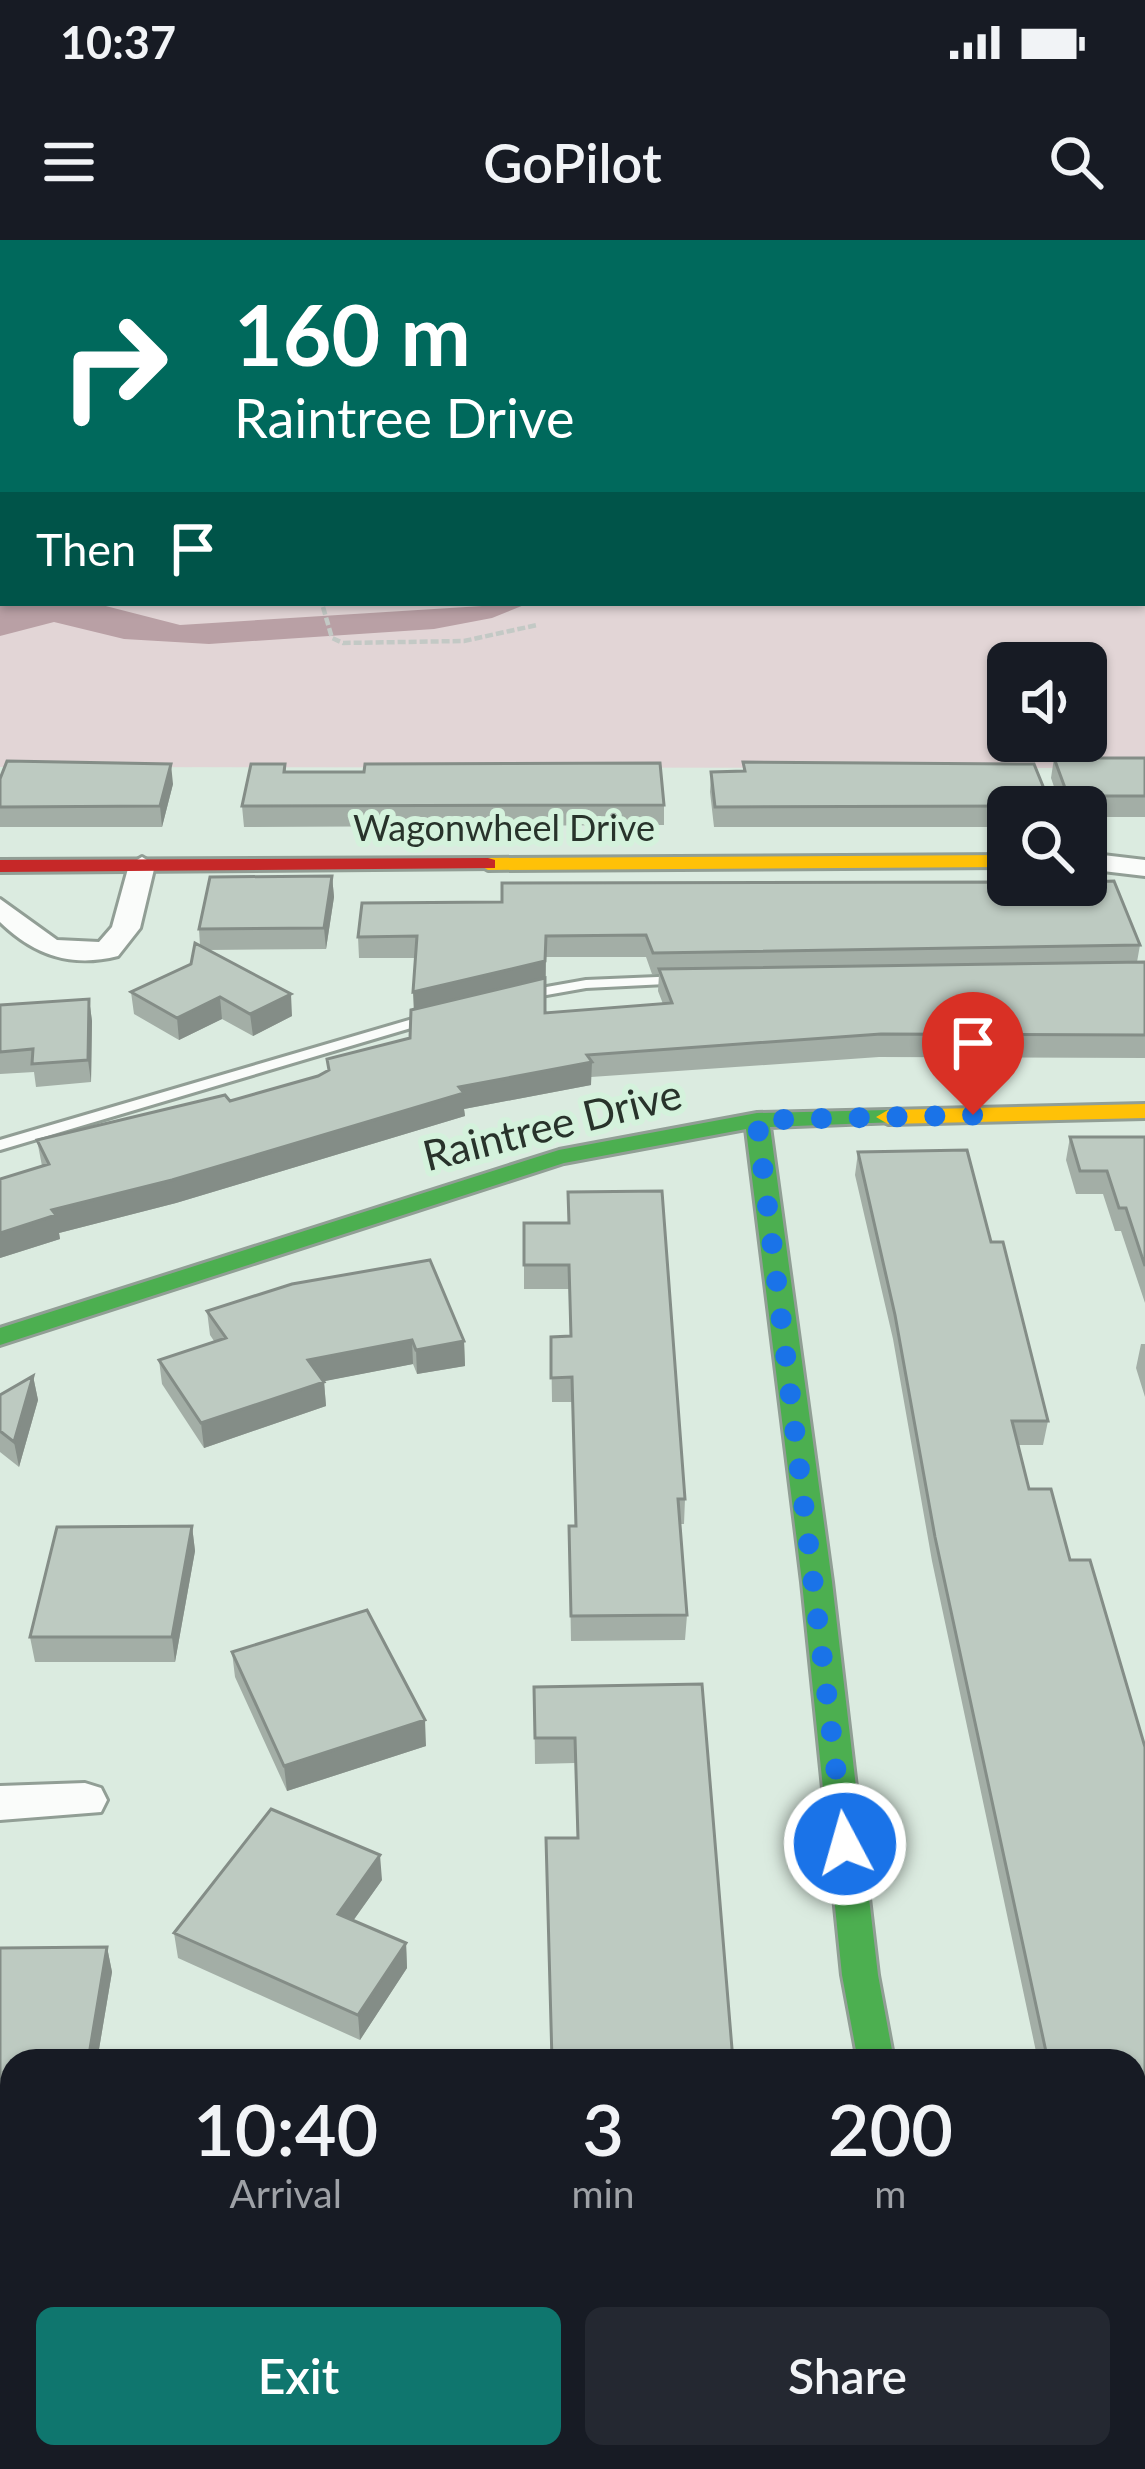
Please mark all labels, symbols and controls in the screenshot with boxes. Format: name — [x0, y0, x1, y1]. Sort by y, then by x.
text: 10:37 — [60, 15, 176, 69]
icon: menu — [36, 129, 102, 195]
icon: search — [1043, 129, 1109, 195]
text: GoPilot — [483, 130, 662, 195]
text: 160 m — [234, 283, 471, 384]
icon: right — [36, 288, 192, 444]
text: Raintree Drive — [234, 385, 574, 450]
icon: arrive — [160, 516, 226, 582]
text: Then — [36, 522, 136, 576]
map controls — [987, 642, 1107, 906]
button: sound — [987, 642, 1107, 762]
button: search — [987, 786, 1107, 906]
street label: Wagonwheel Drive — [353, 805, 655, 849]
pin — [922, 992, 1024, 1115]
icon: arrive — [940, 1010, 1006, 1076]
street label: Raintree Drive — [417, 1068, 687, 1180]
position arrow — [782, 1781, 908, 1907]
text: 10:40 — [193, 2085, 378, 2171]
text: 3 — [582, 2085, 624, 2171]
text: 200 — [828, 2085, 953, 2171]
text: Arrival — [230, 2170, 342, 2216]
text: min — [571, 2170, 635, 2216]
text: m — [874, 2170, 906, 2216]
button: Exit — [36, 2307, 561, 2445]
button: Share — [585, 2307, 1110, 2445]

